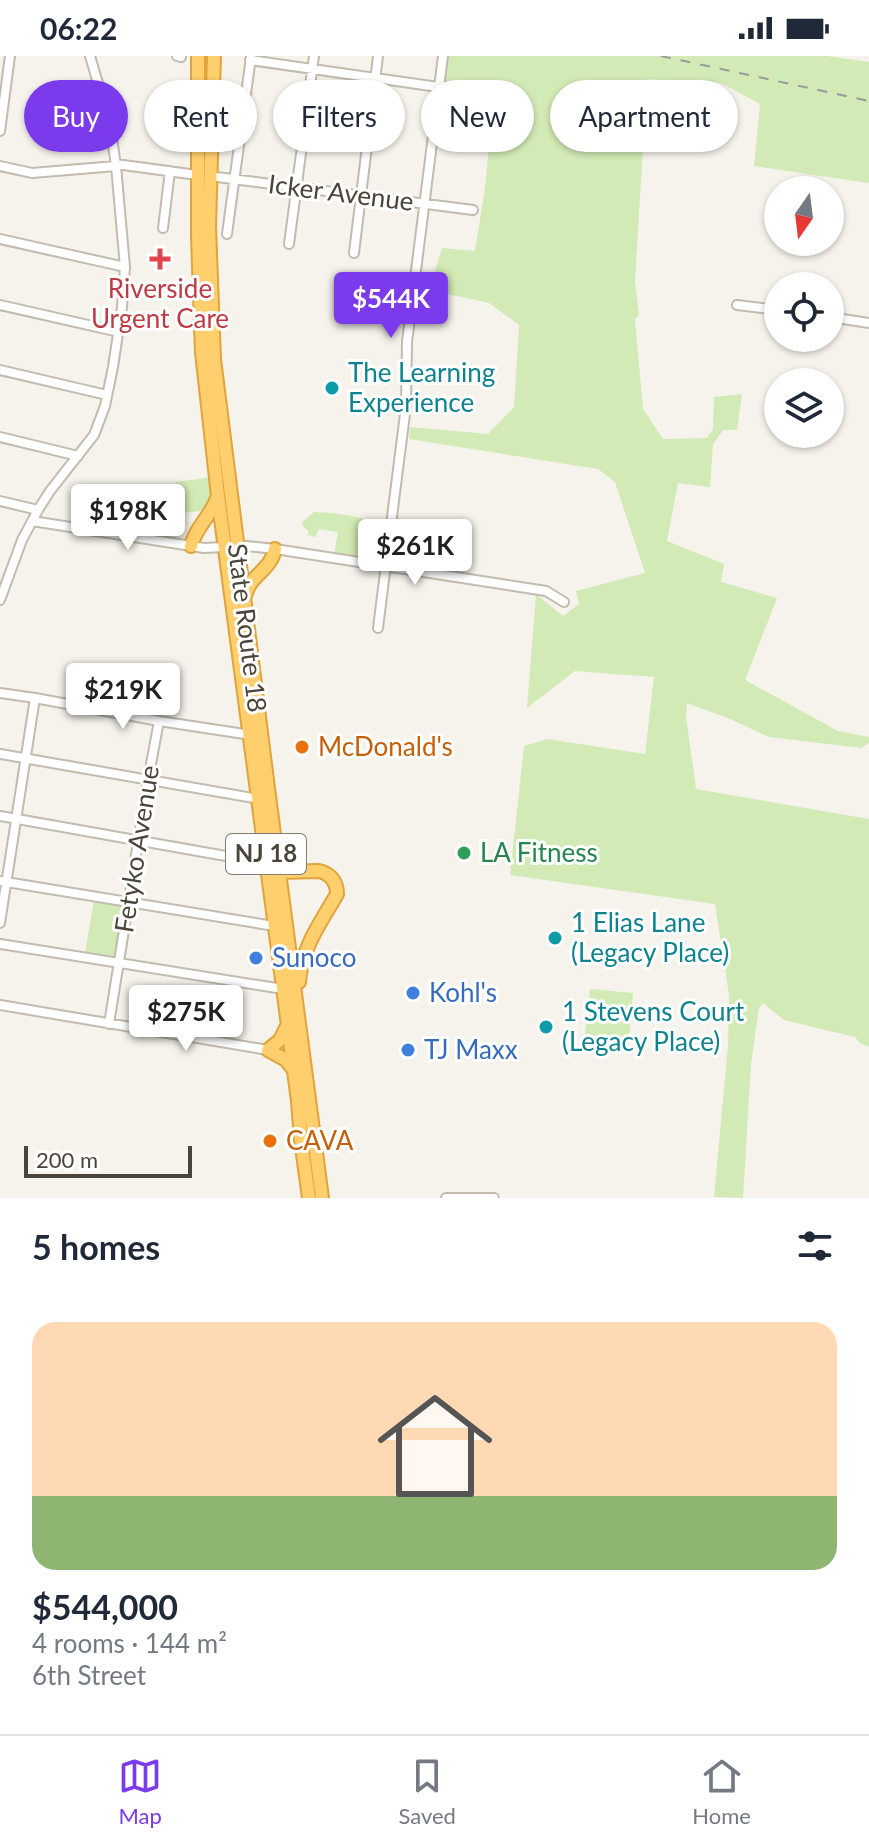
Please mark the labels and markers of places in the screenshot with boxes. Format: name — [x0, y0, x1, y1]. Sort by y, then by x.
marker: Riverside Urgent Care — [149, 248, 171, 270]
place label: Riverside Urgent Care — [91, 272, 229, 334]
pin: $544K — [335, 272, 447, 340]
place label: The Learning Experience — [348, 356, 495, 418]
marker: The Learning Experience — [323, 379, 341, 397]
pin: $198K — [72, 484, 184, 552]
pin: $261K — [359, 519, 471, 587]
pin: $219K — [67, 663, 179, 731]
place label: McDonald's — [318, 730, 453, 762]
marker: McDonald's — [293, 738, 311, 756]
place label: LA Fitness — [480, 836, 598, 868]
marker: LA Fitness — [455, 844, 473, 862]
place label: 1 Elias Lane (Legacy Place) — [571, 906, 729, 968]
marker: 1 Elias Lane (Legacy Place) — [546, 929, 564, 947]
place label: Sunoco — [272, 941, 357, 973]
marker: Sunoco — [247, 949, 265, 967]
place label: Kohl's — [429, 976, 497, 1008]
marker: Kohl's — [404, 984, 422, 1002]
pin: $275K — [130, 985, 242, 1053]
place label: 1 Stevens Court (Legacy Place) — [562, 995, 745, 1057]
marker: 1 Stevens Court (Legacy Place) — [537, 1018, 555, 1036]
place label: TJ Maxx — [424, 1033, 518, 1065]
marker: TJ Maxx — [399, 1041, 417, 1059]
place label: CAVA — [286, 1124, 354, 1156]
marker: CAVA — [261, 1132, 279, 1150]

